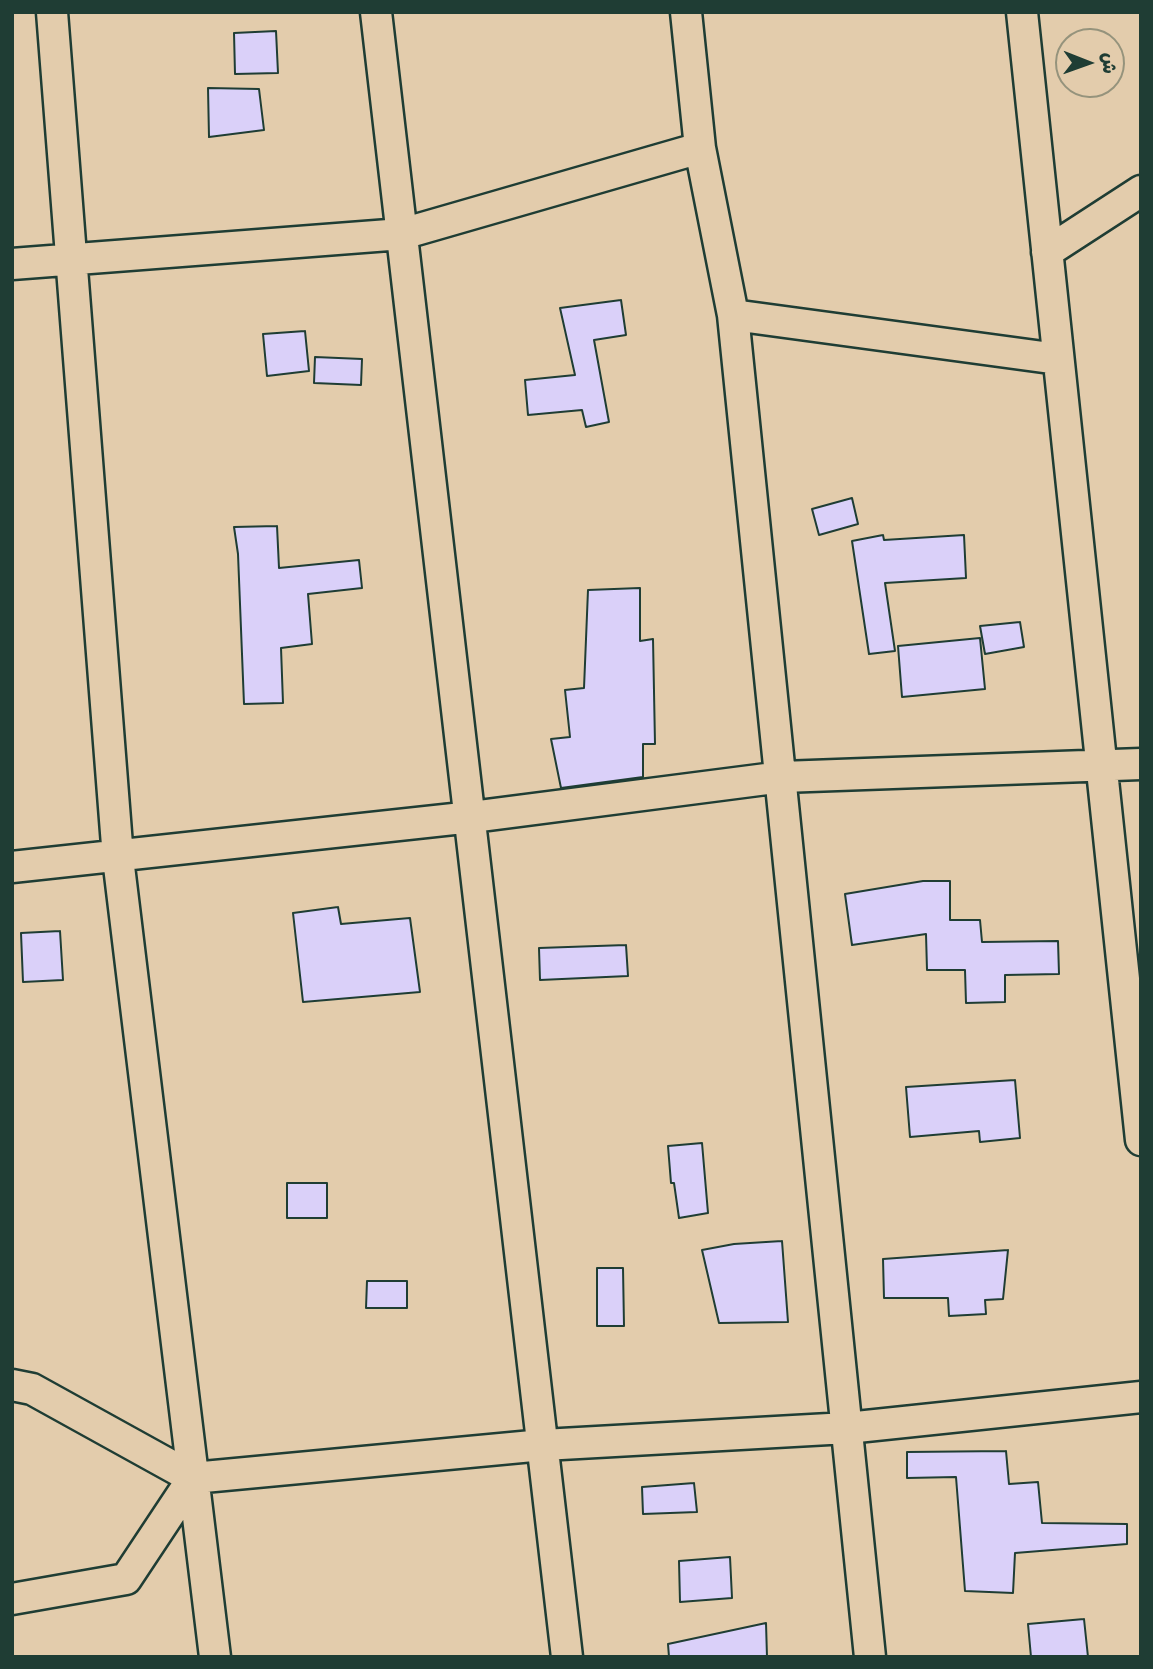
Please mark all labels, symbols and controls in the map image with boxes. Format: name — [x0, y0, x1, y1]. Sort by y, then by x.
north arrow — [1055, 28, 1125, 98]
text: ش — [1098, 53, 1121, 74]

